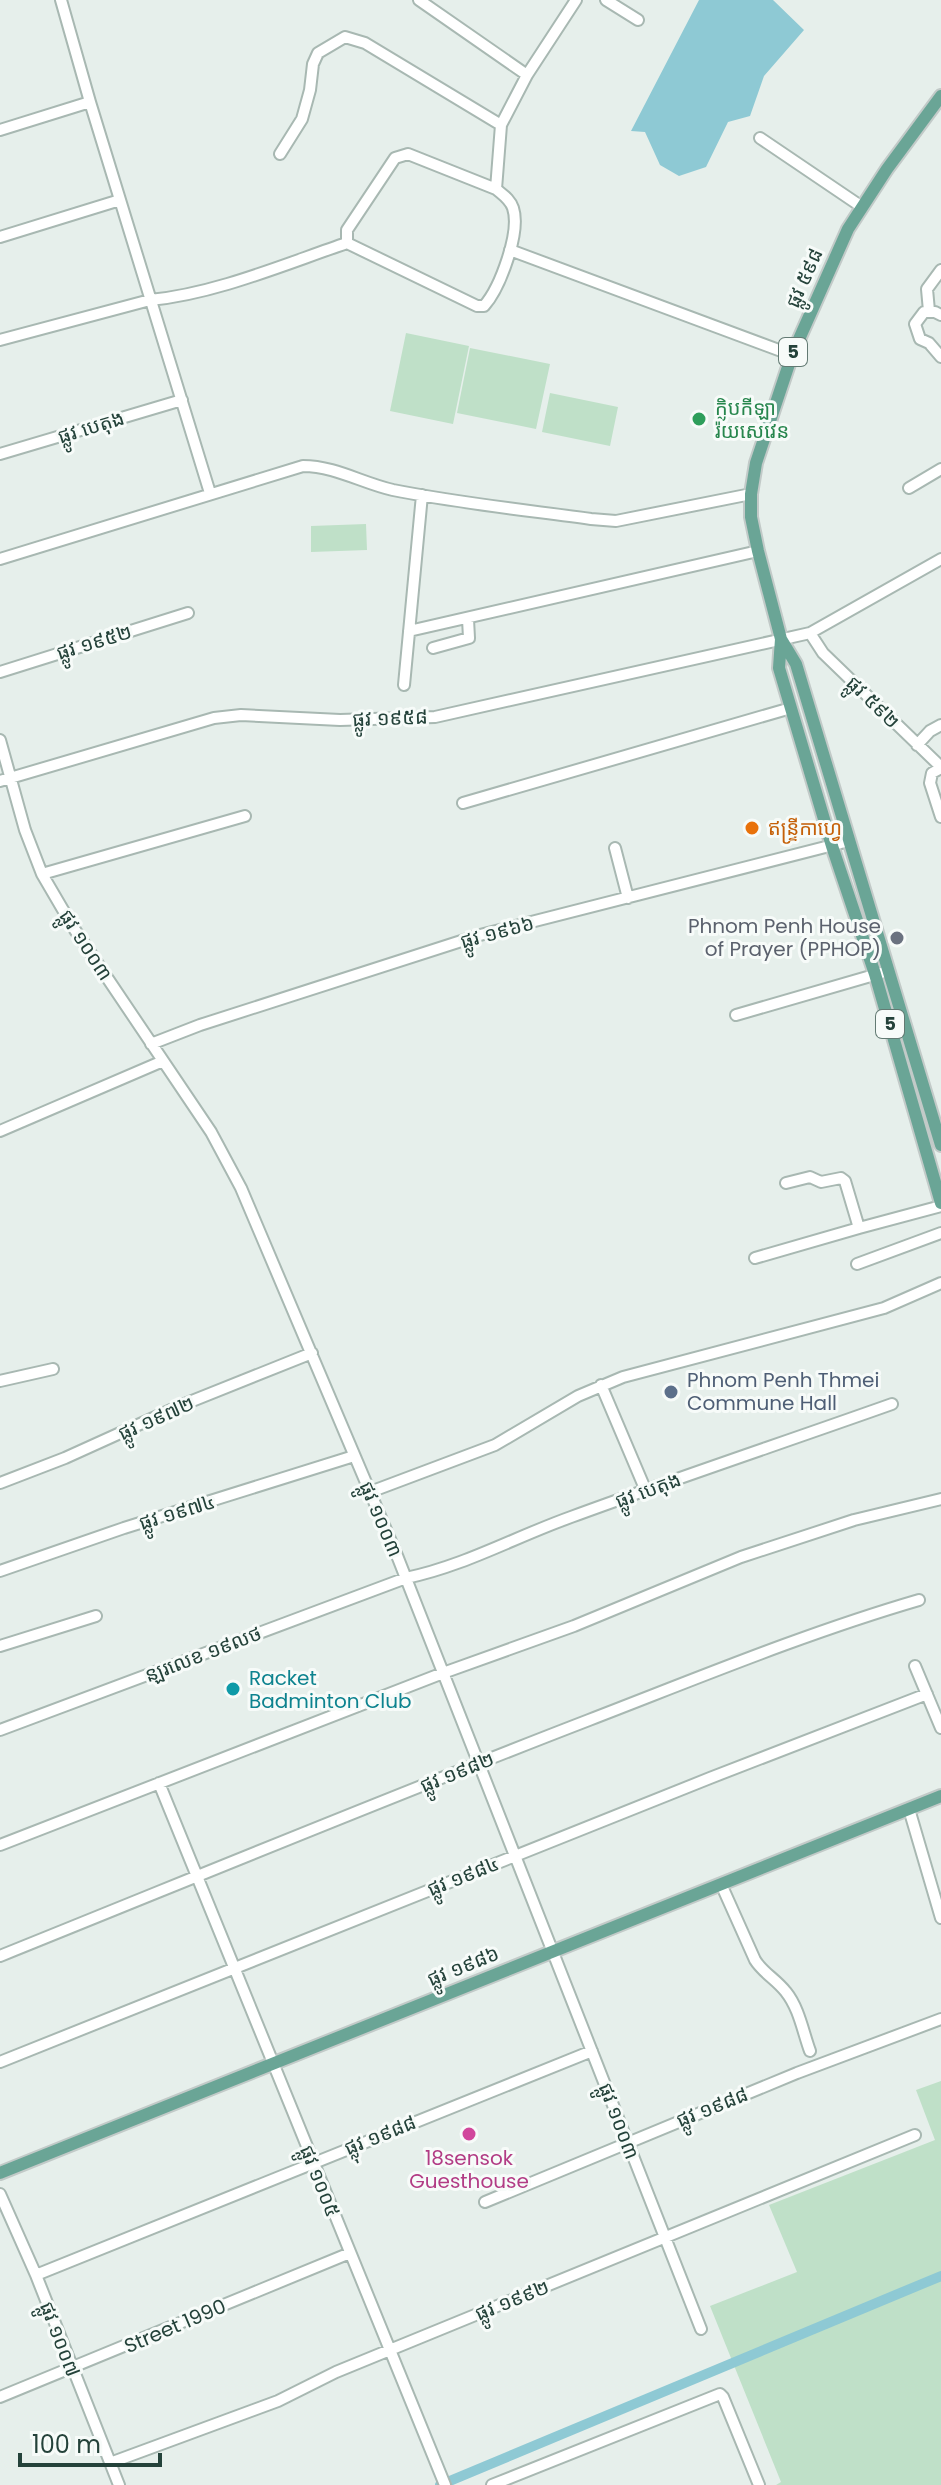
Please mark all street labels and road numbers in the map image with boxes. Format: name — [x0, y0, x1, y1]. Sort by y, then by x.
street label: ផ្លូវ ៥៩៨ — [778, 244, 834, 314]
road number: 5 — [779, 338, 807, 366]
street label: ផ្លូវ បេតុង — [54, 404, 129, 455]
street label: ផ្លូវ ១៩៥២ — [53, 617, 137, 671]
street label: ផ្លូវ ៥៩២ — [836, 669, 906, 738]
street label: ផ្លូវ ១៩៥៨ — [352, 703, 428, 738]
street label: ផ្លូវ ១០០៣ — [48, 904, 119, 989]
street label: ផ្លូវ ១៩៦៦ — [457, 909, 538, 960]
road number: 5 — [876, 1010, 904, 1038]
street label: ផ្លូវ ១៩៧២ — [113, 1389, 201, 1452]
street label: ផ្លូវ បេតុង — [611, 1465, 687, 1519]
street label: ផ្លូវ ១០០៣ — [348, 1477, 409, 1563]
street label: ផ្លូវ ១៩៧៤ — [135, 1487, 220, 1542]
street label: ន្ឡរលេខ ១៩លថ — [140, 1619, 266, 1689]
street label: ផ្លូវ ១៩៨២ — [416, 1744, 500, 1804]
street label: ផ្លូវ ១៩៨៤ — [423, 1849, 505, 1908]
street label: ផ្លូវ ១៩៨៦ — [423, 1939, 505, 1998]
street label: ផ្លូវ ១០០៣ — [587, 2079, 646, 2165]
street label: ផ្លូវ ១៩៨៨ — [672, 2080, 754, 2139]
street label: ផ្លុវ ១៩៨៨ — [340, 2108, 422, 2167]
street label: ផ្លូវ ១០០៥ — [288, 2141, 347, 2223]
street label: ផ្លូវ ១៩៩២ — [471, 2272, 555, 2332]
street label: Street 1990 — [120, 2292, 230, 2360]
street label: ផ្លូវ ១០០៧ — [28, 2297, 87, 2382]

